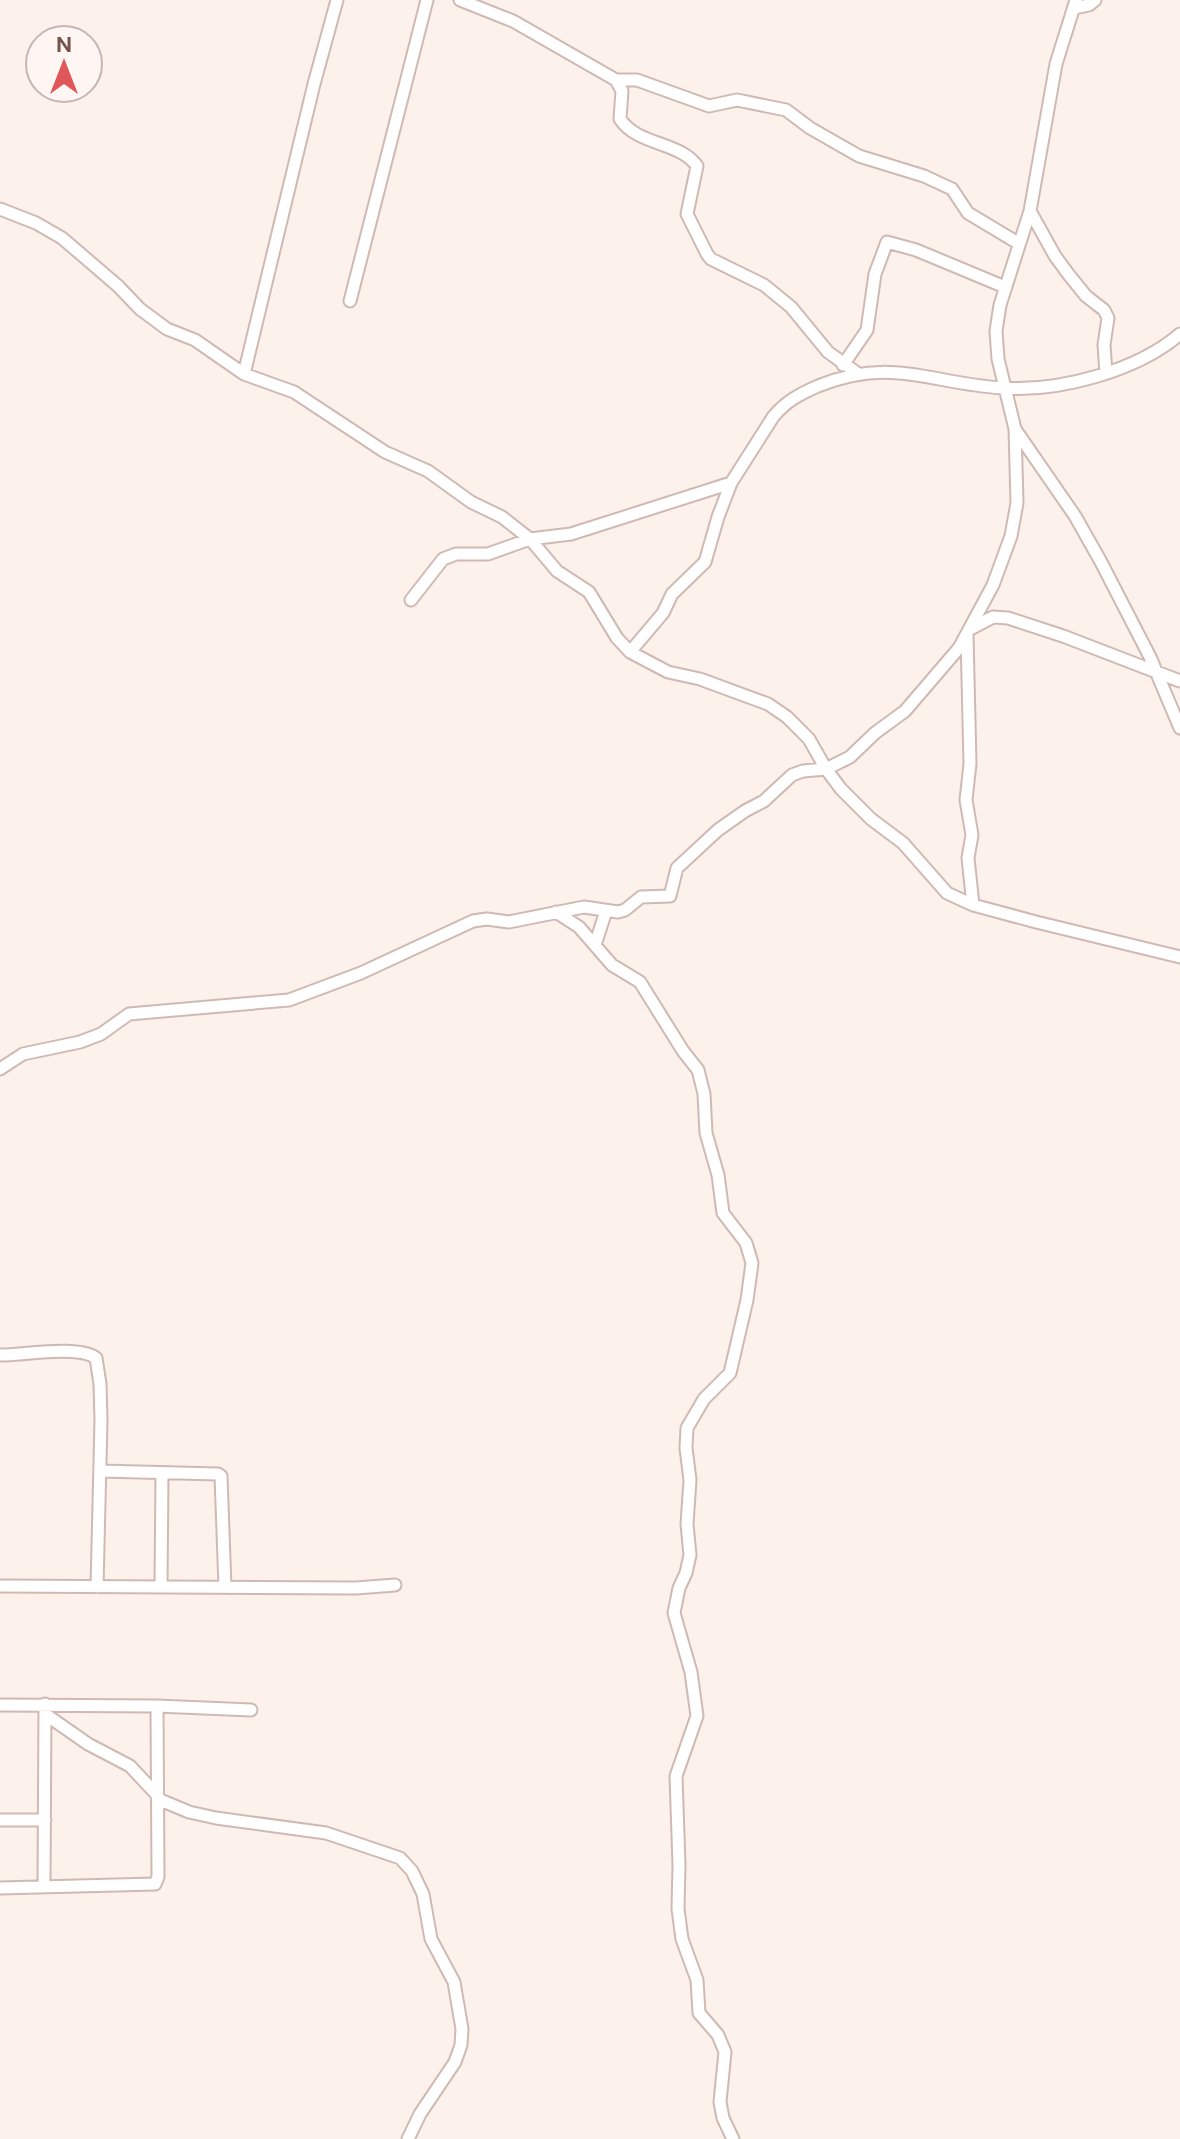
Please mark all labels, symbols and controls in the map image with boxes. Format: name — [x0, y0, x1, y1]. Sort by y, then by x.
north arrow — [24, 24, 104, 104]
text: N — [56, 30, 72, 59]

